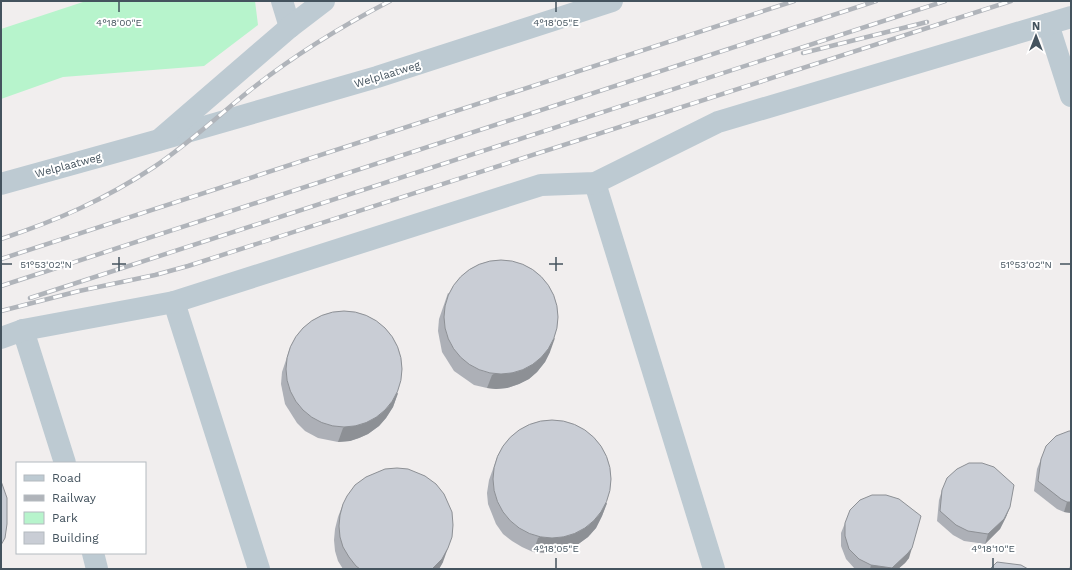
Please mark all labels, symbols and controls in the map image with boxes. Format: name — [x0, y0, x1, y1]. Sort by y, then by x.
north arrow — [1016, 16, 1056, 56]
text: 4°18'00"E — [96, 17, 142, 28]
text: 4°18'05"E — [533, 17, 579, 28]
text: N — [1032, 20, 1040, 33]
street label: Welplaatweg — [353, 58, 422, 91]
street label: Welplaatweg — [33, 150, 103, 181]
text: 51°53'02"N — [20, 259, 72, 270]
text: 51°53'02"N — [1000, 259, 1052, 270]
legend — [16, 462, 146, 554]
text: Road — [52, 471, 81, 485]
text: Railway — [52, 491, 97, 505]
text: Park — [52, 511, 78, 525]
text: Building — [52, 531, 99, 545]
text: 4°18'05"E — [533, 543, 579, 554]
text: 4°18'10"E — [971, 543, 1015, 554]

